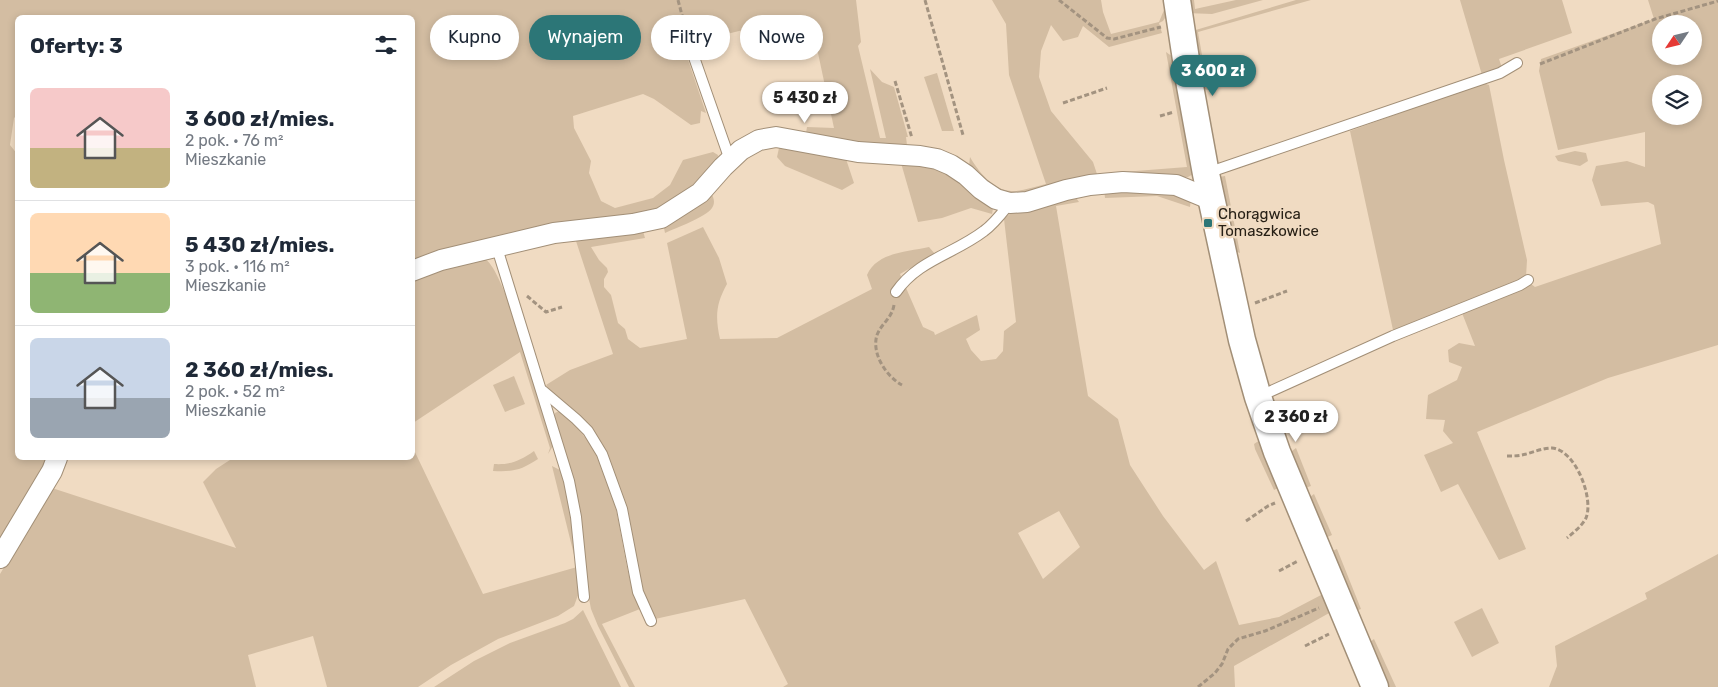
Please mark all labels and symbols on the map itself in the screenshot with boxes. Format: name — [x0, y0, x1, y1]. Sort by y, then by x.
north arrow — [1652, 15, 1702, 65]
pin: 3 600 zł — [1161, 54, 1265, 97]
pin: 5 430 zł — [753, 82, 857, 124]
place label: Chorągwica Tomaszkowice — [1218, 205, 1319, 240]
marker: Chorągwica Tomaszkowice — [1202, 217, 1214, 229]
pin: 2 360 zł — [1244, 400, 1348, 443]

